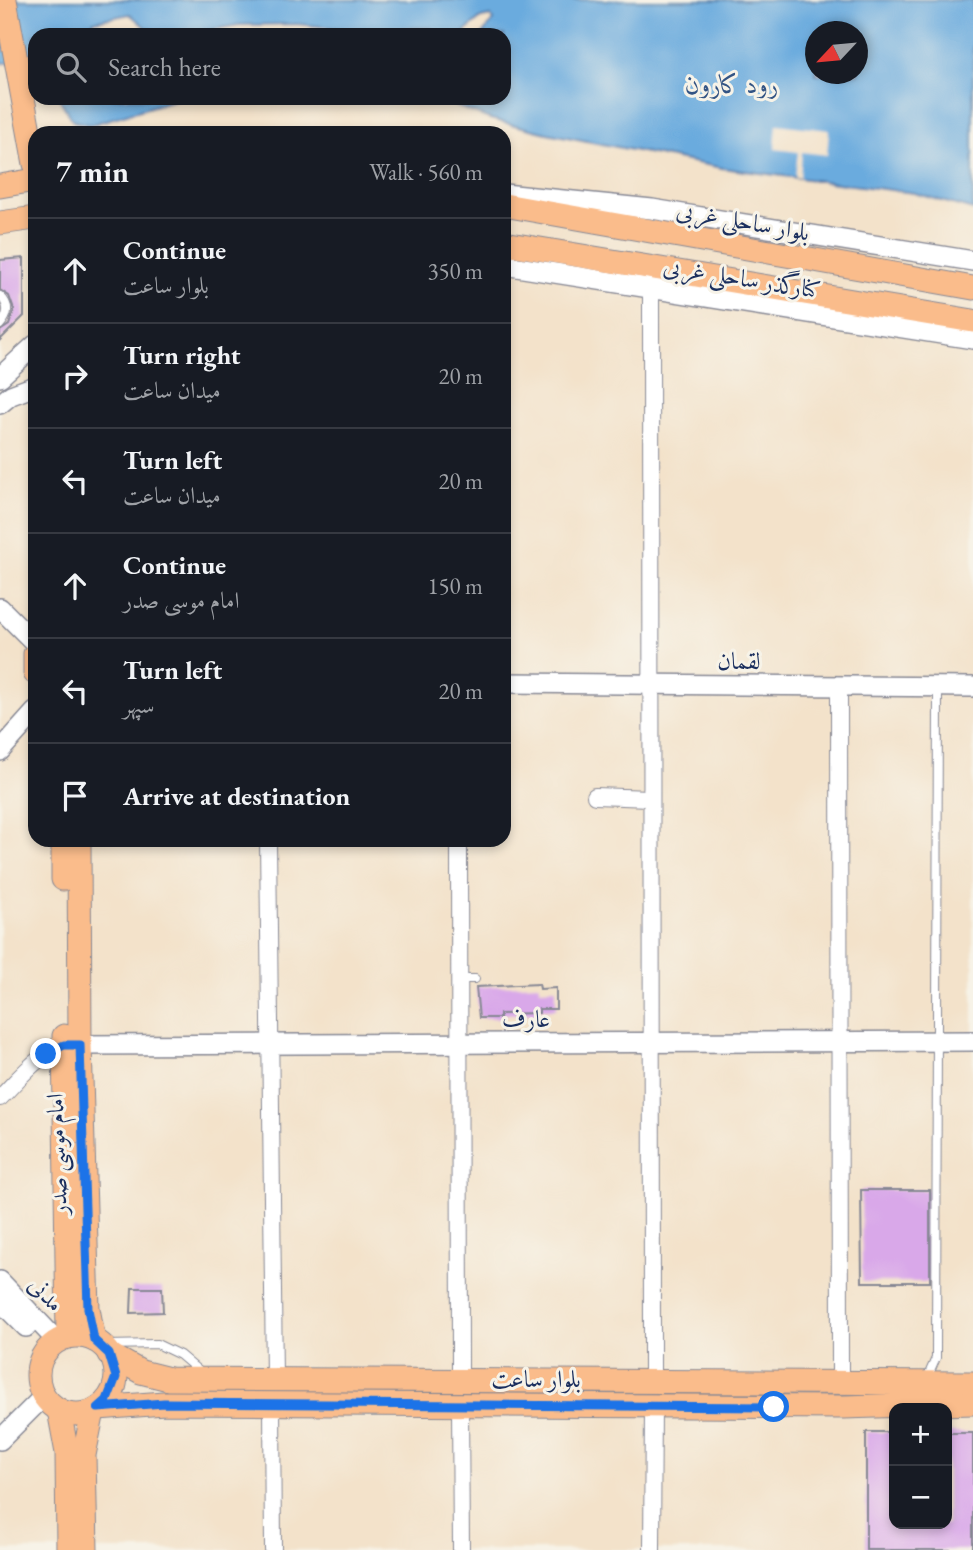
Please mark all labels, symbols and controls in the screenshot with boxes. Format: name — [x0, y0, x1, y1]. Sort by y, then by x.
north arrow — [805, 21, 868, 84]
search box — [28, 28, 511, 105]
icon: search — [52, 48, 90, 86]
text: Search here — [108, 50, 221, 84]
water label: رود کارون — [685, 67, 779, 101]
text: 7 min — [56, 152, 129, 191]
text: Walk · 560 m — [369, 157, 483, 187]
street label: بلوار ساحلی غربی — [674, 194, 812, 249]
text: Continue — [123, 233, 226, 267]
street label: کنارگذر ساحلی غربی — [661, 249, 823, 307]
icon: ahead — [56, 252, 94, 290]
text: 350 m — [427, 256, 483, 286]
text: بلوار ساعت — [123, 270, 209, 300]
text: Turn right — [123, 338, 241, 372]
icon: right — [56, 357, 94, 395]
text: 20 m — [438, 361, 483, 391]
text: میدان ساعت — [123, 375, 221, 405]
text: Turn left — [123, 443, 222, 477]
icon: left — [56, 462, 94, 500]
text: 20 m — [438, 466, 483, 496]
text: میدان ساعت — [123, 480, 221, 510]
text: Continue — [123, 548, 226, 582]
icon: ahead — [56, 567, 94, 605]
text: 150 m — [427, 571, 483, 601]
text: امام موسی صدر — [123, 585, 239, 615]
street label: لقمان — [717, 645, 761, 676]
text: Turn left — [123, 653, 222, 687]
icon: left — [56, 672, 94, 710]
text: 20 m — [438, 676, 483, 706]
text: سپهر — [123, 690, 155, 720]
icon: arrive — [56, 777, 94, 815]
text: Arrive at destination — [123, 779, 350, 813]
street label: عارف — [502, 1003, 550, 1034]
route end — [30, 1038, 61, 1069]
street label: امام موسی صدر — [39, 1093, 80, 1217]
street label: مدنی — [22, 1269, 71, 1318]
street label: بلوار ساعت — [491, 1363, 581, 1394]
route start — [758, 1391, 789, 1422]
map controls — [889, 1403, 952, 1529]
button: + — [889, 1403, 952, 1466]
button: − — [889, 1466, 952, 1529]

